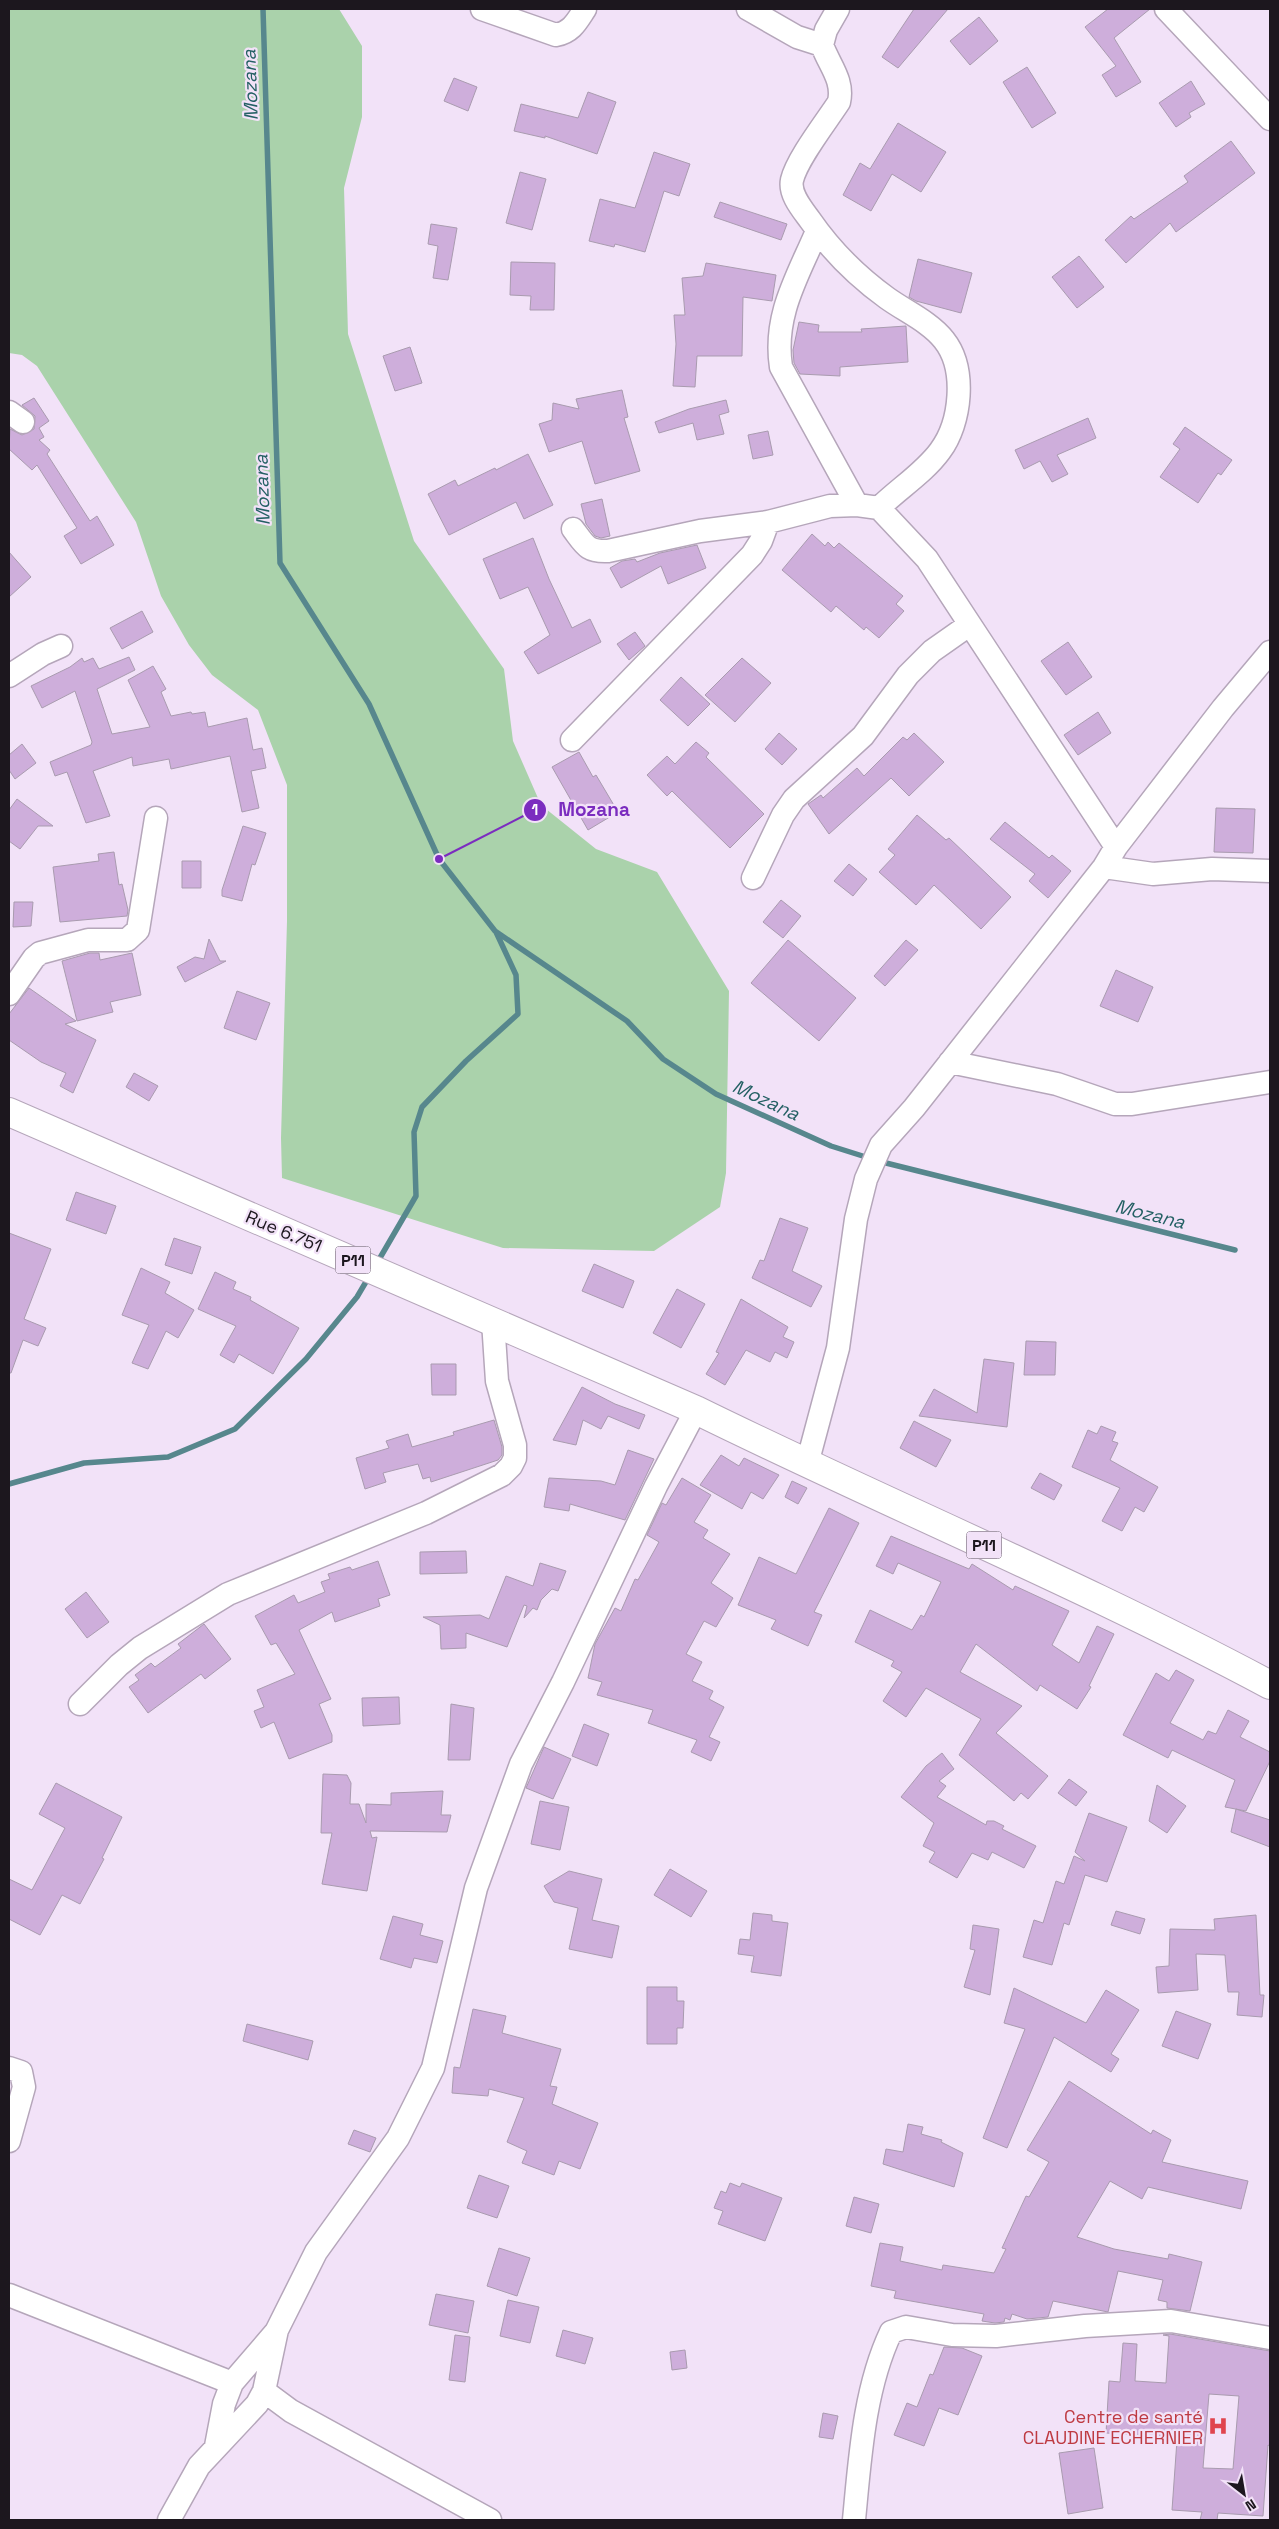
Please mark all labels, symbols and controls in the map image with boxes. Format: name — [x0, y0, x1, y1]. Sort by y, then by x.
water label: Mozana — [236, 49, 264, 121]
water label: Mozana — [248, 454, 276, 526]
callout: Mozana — [523, 793, 640, 827]
text: Mozana — [558, 797, 630, 822]
text: 1 — [532, 800, 538, 819]
water label: Mozana — [728, 1074, 804, 1126]
water label: Mozana — [1112, 1193, 1188, 1235]
street label: Rue 6.751 — [242, 1205, 326, 1257]
road number: P11 — [336, 1246, 370, 1274]
road number: P11 — [966, 1532, 1002, 1558]
place label: Centre de santé CLAUDINE ECHERNIER — [1023, 2405, 1203, 2449]
hospital icon: Centre de santé CLAUDINE ECHERNIER — [1207, 2415, 1229, 2437]
north arrow — [1219, 2469, 1269, 2519]
text: N — [1242, 2495, 1259, 2515]

